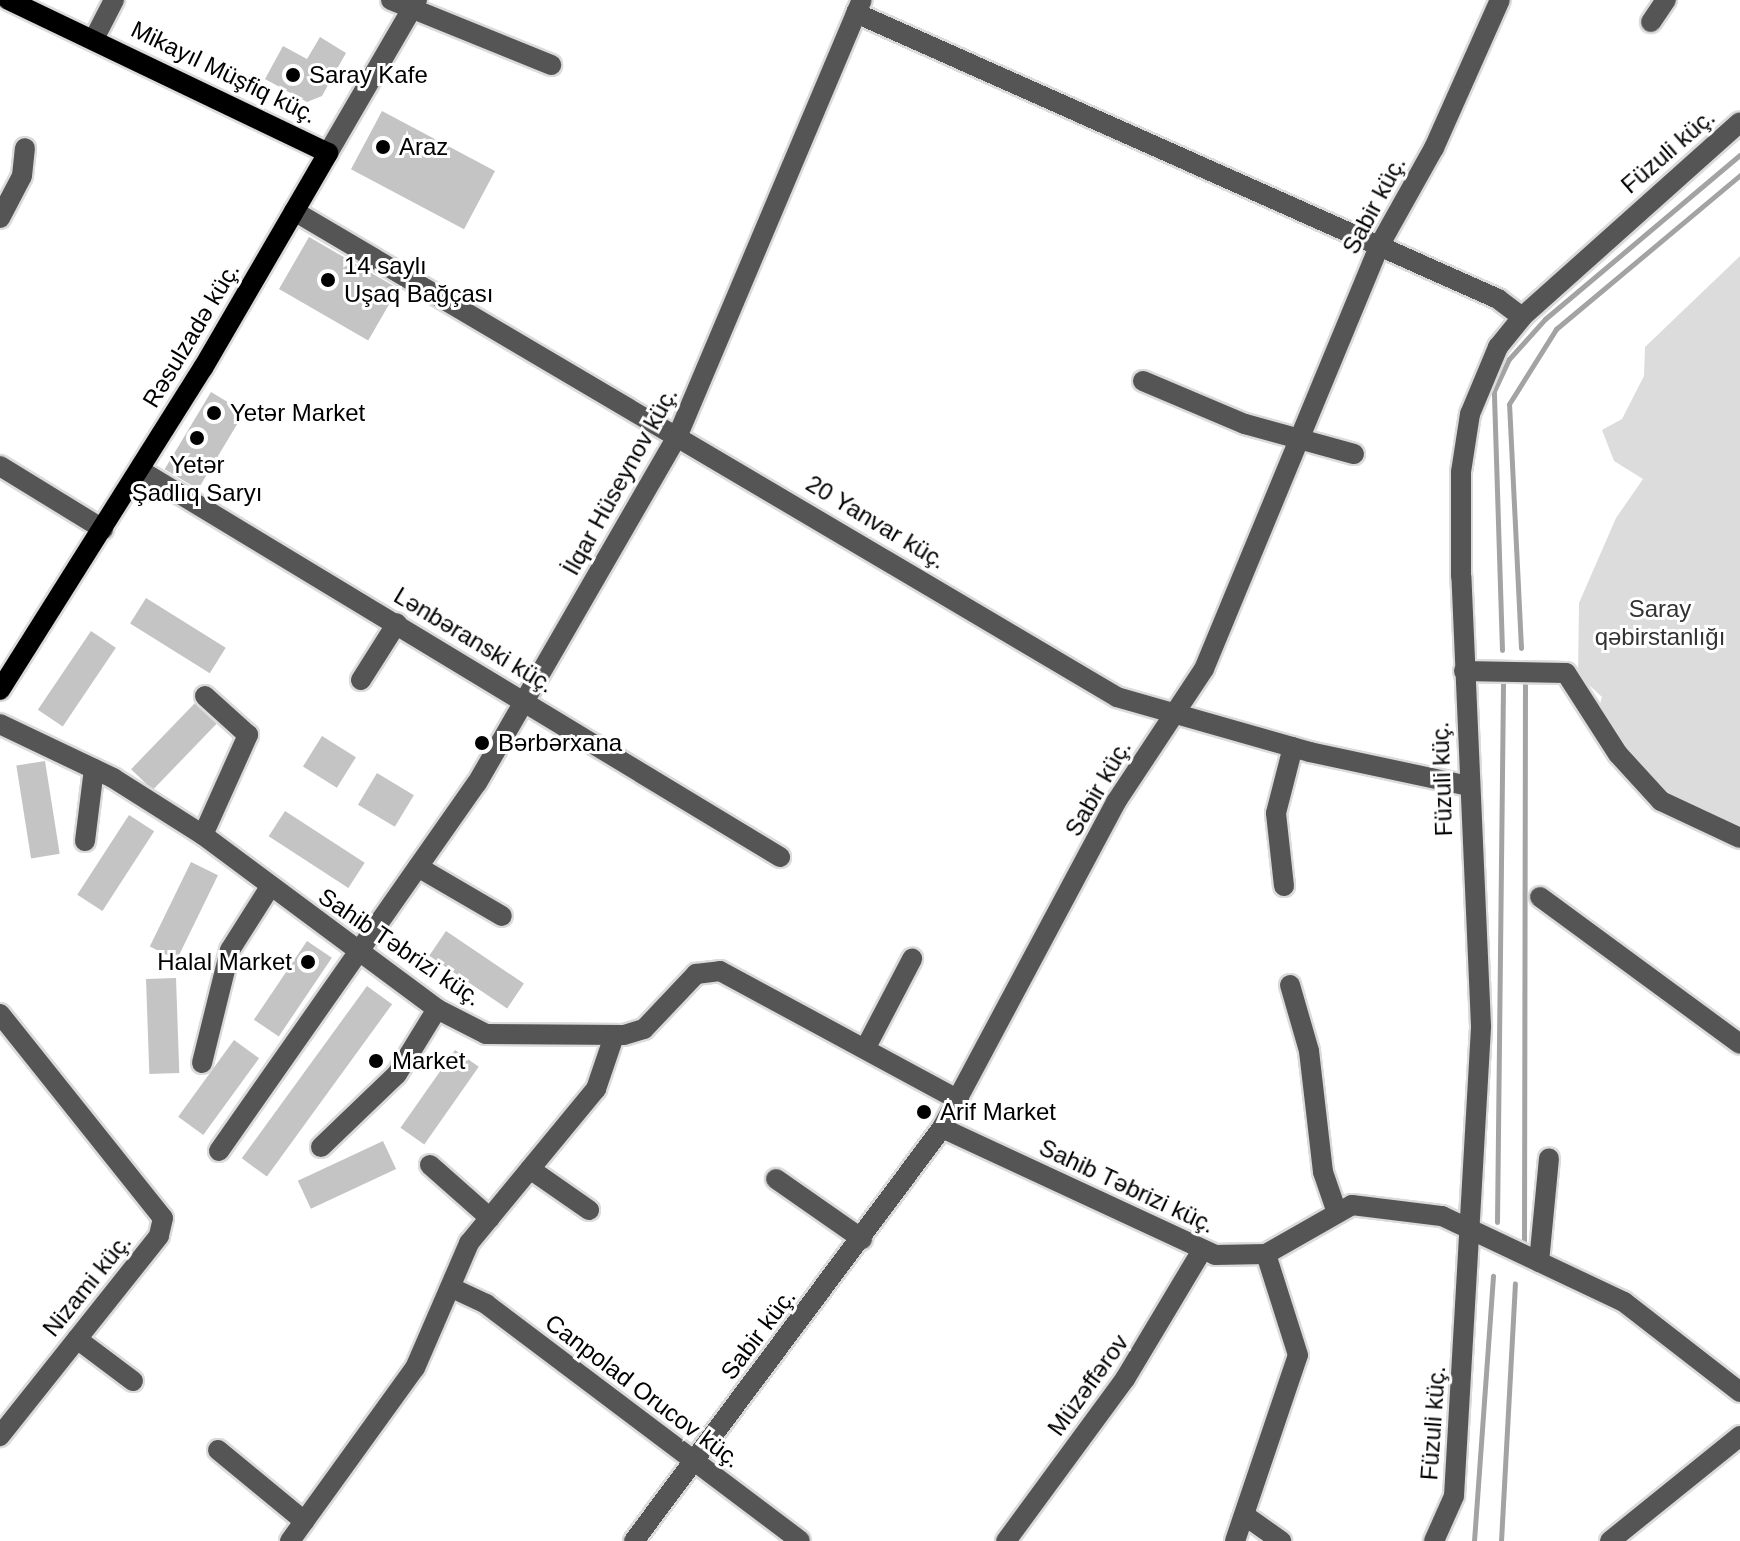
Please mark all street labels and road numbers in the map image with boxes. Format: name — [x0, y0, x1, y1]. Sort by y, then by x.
street label: Mikayıl Müşfiq küç. — [127, 15, 321, 129]
street label: Füzuli küç. — [1615, 103, 1721, 199]
street label: Sabir küç. — [1336, 151, 1412, 259]
street label: Rəsulzadə küç. — [136, 257, 246, 413]
street label: İlqar Hüseynov küç. — [556, 382, 684, 580]
street label: 20 Yanvar küç. — [801, 469, 951, 575]
street label: Lənbəranski küç. — [389, 581, 559, 699]
street label: Füzuli küç. — [1426, 721, 1458, 837]
street label: Sabir küç. — [1059, 735, 1137, 841]
street label: Sahib Təbrizi küç. — [313, 882, 487, 1012]
street label: Sahib Təbrizi küç. — [1034, 1133, 1220, 1239]
street label: Nizami küç. — [37, 1228, 137, 1342]
street label: Sabir küç. — [714, 1283, 802, 1385]
street label: Canpolad Orucov küç. — [540, 1308, 746, 1474]
street label: Müzəffərov — [1042, 1329, 1134, 1441]
street label: Füzuli küç. — [1415, 1365, 1451, 1481]

